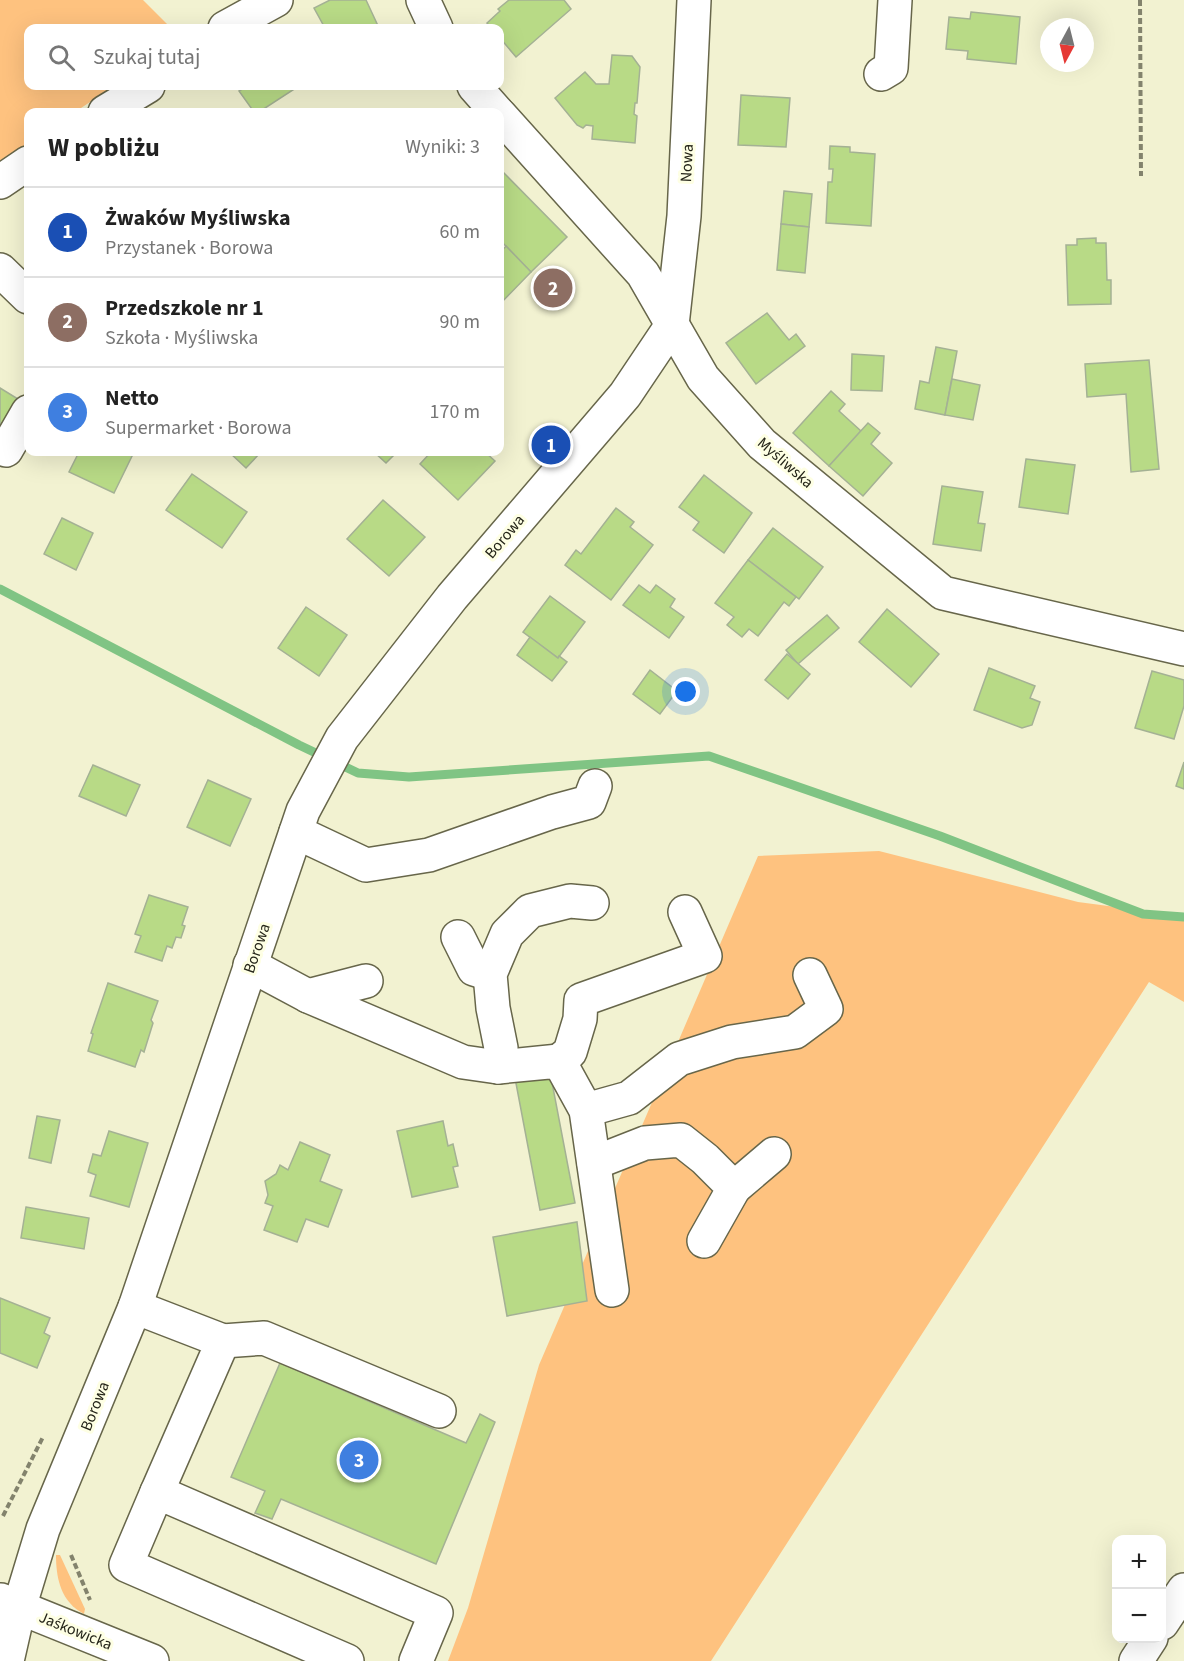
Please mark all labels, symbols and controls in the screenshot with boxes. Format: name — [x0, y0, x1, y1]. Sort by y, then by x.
north arrow — [1040, 18, 1094, 72]
search box — [24, 24, 504, 90]
icon: search — [45, 41, 78, 74]
text: Szukaj tutaj — [93, 41, 200, 73]
text: W pobliżu — [48, 129, 160, 166]
text: Wyniki: 3 — [405, 133, 480, 161]
street label: Nowa — [675, 143, 699, 183]
text: Żwaków Myśliwska — [105, 202, 291, 234]
text: 1 — [62, 218, 73, 246]
text: 60 m — [440, 218, 480, 246]
text: Przystanek · Borowa — [105, 234, 273, 262]
pin: 2 — [534, 266, 572, 310]
text: Przedszkole nr 1 — [105, 292, 264, 324]
text: 2 — [62, 308, 73, 336]
text: 90 m — [440, 308, 480, 336]
text: Szkoła · Myśliwska — [105, 324, 258, 352]
text: Netto — [105, 382, 159, 414]
text: 3 — [62, 398, 73, 426]
text: 170 m — [430, 398, 480, 426]
text: Supermarket · Borowa — [105, 414, 291, 442]
pin: 1 — [532, 422, 570, 468]
street label: Myśliwska — [753, 432, 818, 493]
street label: Borowa — [480, 510, 530, 563]
your location — [671, 677, 700, 706]
street label: Borowa — [238, 920, 276, 976]
street label: Borowa — [75, 1378, 115, 1434]
pin: 3 — [340, 1438, 378, 1482]
map controls — [1112, 1535, 1166, 1643]
button: + — [1112, 1535, 1166, 1589]
button: − — [1112, 1589, 1166, 1643]
street label: Jaśkowicka — [36, 1606, 116, 1656]

